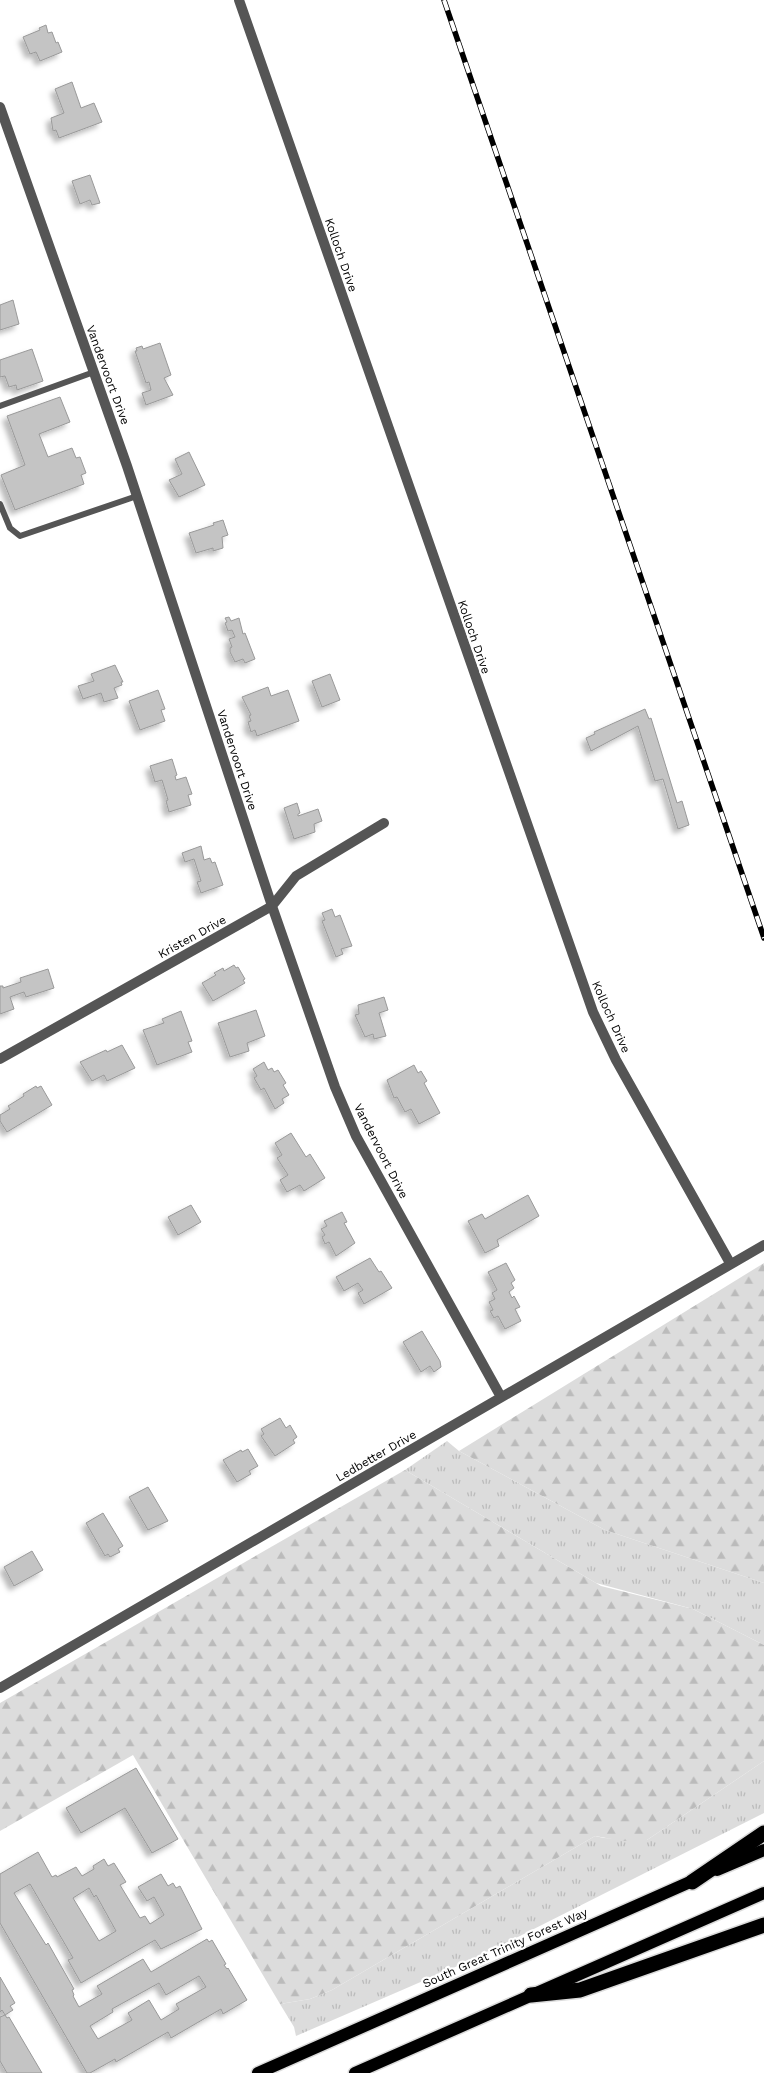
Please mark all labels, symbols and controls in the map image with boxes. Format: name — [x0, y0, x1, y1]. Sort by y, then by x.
street label: Kolloch Drive — [322, 216, 360, 294]
street label: Vandervoort Drive — [84, 323, 133, 427]
street label: Kolloch Drive — [455, 598, 493, 676]
street label: Vandervoort Drive — [214, 708, 260, 812]
street label: Kristen Drive — [156, 913, 229, 961]
street label: Kolloch Drive — [589, 979, 633, 1055]
street label: Vandervoort Drive — [351, 1101, 411, 1201]
street label: Ledbetter Drive — [333, 1427, 419, 1485]
street label: South Great Trinity Forest Way — [420, 1905, 590, 1991]

